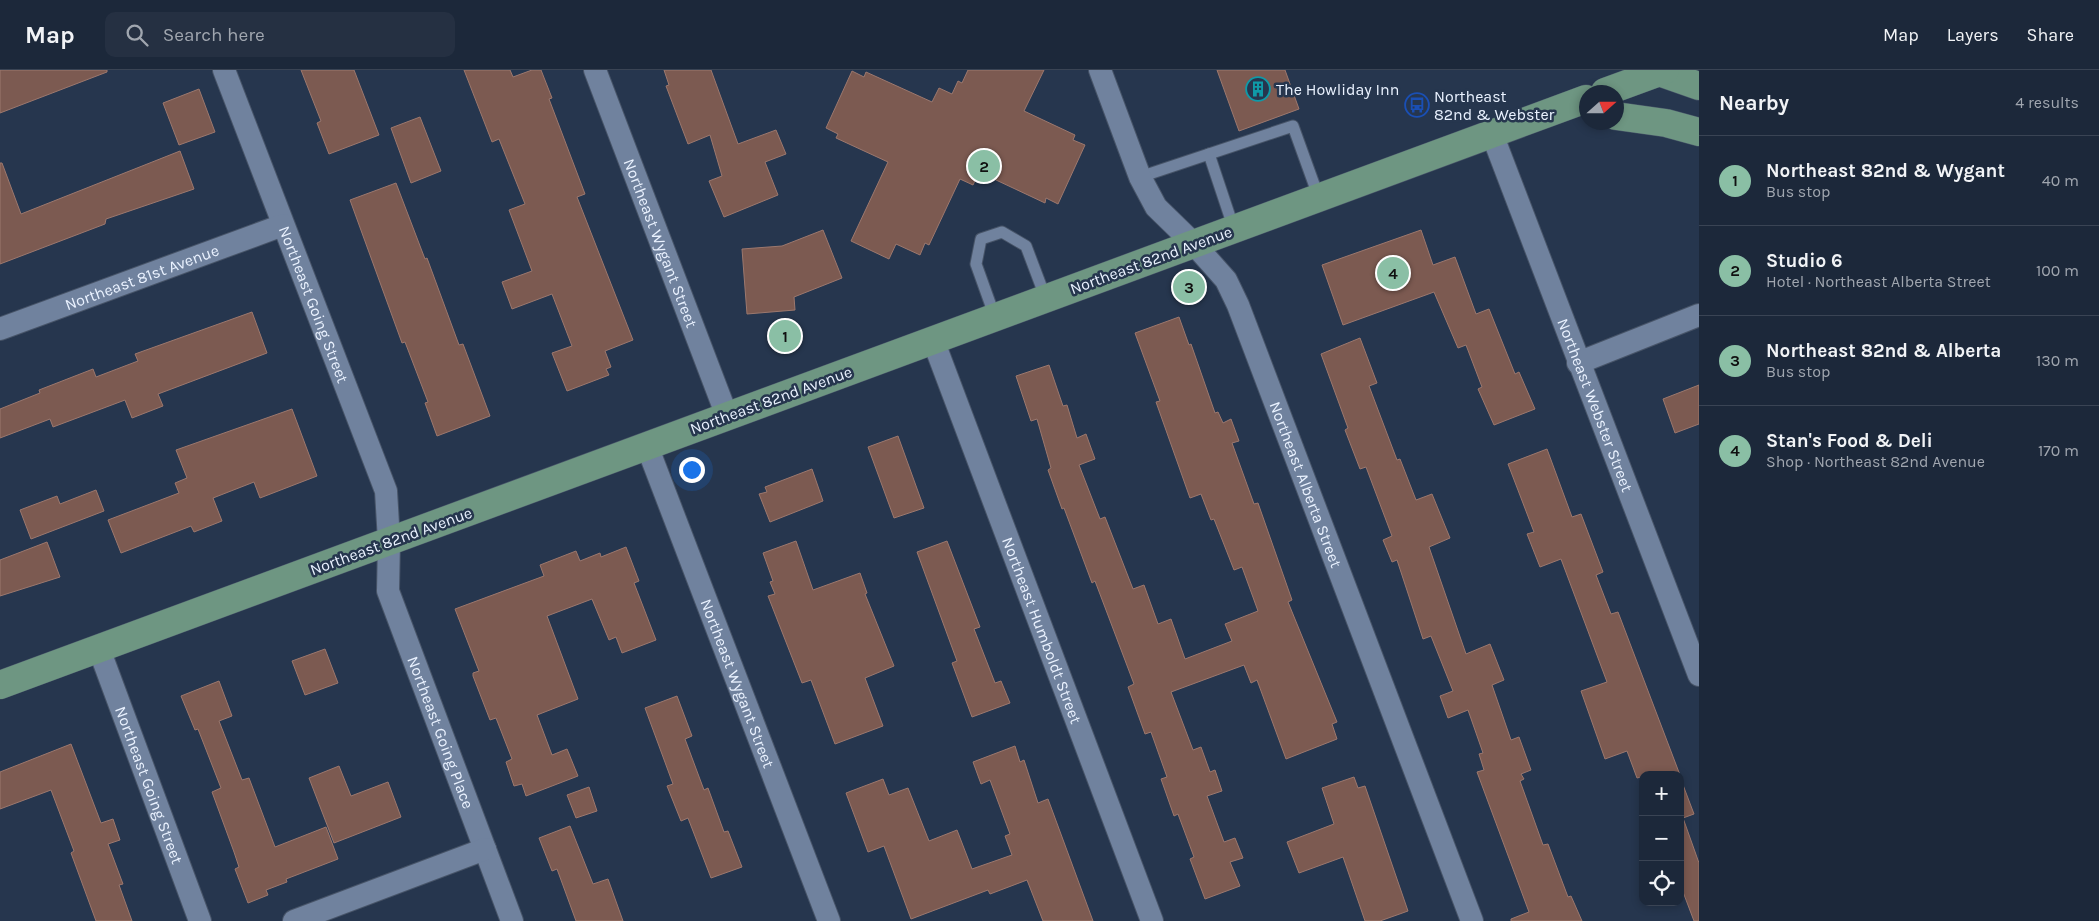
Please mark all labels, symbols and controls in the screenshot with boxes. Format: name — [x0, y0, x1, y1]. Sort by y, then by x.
search box — [105, 12, 455, 57]
text: Map — [25, 21, 75, 49]
icon: search — [123, 21, 151, 49]
text: Search here — [163, 24, 265, 46]
text: Map — [1883, 24, 1919, 46]
text: Layers — [1947, 24, 1999, 46]
text: Share — [2027, 24, 2074, 46]
building icon: The Howliday Inn — [1245, 76, 1271, 102]
place label: The Howliday Inn — [1276, 80, 1399, 99]
north arrow — [1579, 85, 1624, 130]
place label: Northeast 82nd & Webster — [1434, 87, 1555, 124]
text: Nearby — [1719, 91, 1789, 115]
bus stop icon: Northeast 82nd & Webster — [1404, 92, 1430, 118]
text: 4 results — [2015, 93, 2079, 112]
pin: 2 — [968, 147, 1000, 185]
street label: Northeast Wygant Street — [620, 156, 702, 330]
text: Northeast 82nd & Wygant — [1766, 160, 2005, 182]
text: 1 — [1732, 171, 1738, 190]
text: 40 m — [2042, 171, 2079, 190]
text: Bus stop — [1766, 182, 1830, 201]
street label: Northeast 82nd Avenue — [1067, 222, 1235, 298]
street label: Northeast Going Street — [275, 223, 353, 386]
street label: Northeast 81st Avenue — [62, 240, 221, 314]
text: Studio 6 — [1766, 250, 1843, 272]
pin: 4 — [1377, 254, 1409, 292]
text: 2 — [1730, 261, 1740, 280]
text: 100 m — [2036, 261, 2079, 280]
pin: 3 — [1173, 268, 1205, 306]
text: Hotel · Northeast Alberta Street — [1766, 272, 1991, 291]
street label: Northeast Webster Street — [1554, 315, 1637, 494]
pin: 1 — [769, 317, 801, 355]
text: Northeast 82nd & Alberta — [1766, 340, 2001, 362]
text: 3 — [1730, 351, 1740, 370]
text: 130 m — [2036, 351, 2079, 370]
street label: Northeast 82nd Avenue — [687, 362, 855, 438]
text: Bus stop — [1766, 362, 1830, 381]
street label: Northeast Alberta Street — [1266, 399, 1346, 570]
text: Stan's Food & Deli — [1766, 430, 1933, 452]
text: 4 — [1730, 441, 1740, 460]
text: 170 m — [2038, 441, 2079, 460]
text: Shop · Northeast 82nd Avenue — [1766, 452, 1985, 471]
your location — [679, 457, 705, 483]
street label: Northeast 82nd Avenue — [307, 503, 475, 579]
street label: Northeast Humboldt Street — [999, 534, 1086, 726]
street label: Northeast Wygant Street — [697, 596, 779, 770]
street label: Northeast Going Place — [404, 653, 478, 811]
street label: Northeast Going Street — [112, 703, 187, 866]
map controls — [1639, 771, 1684, 906]
button: + — [1639, 771, 1684, 816]
button: − — [1639, 816, 1684, 861]
button: locate — [1639, 861, 1684, 906]

